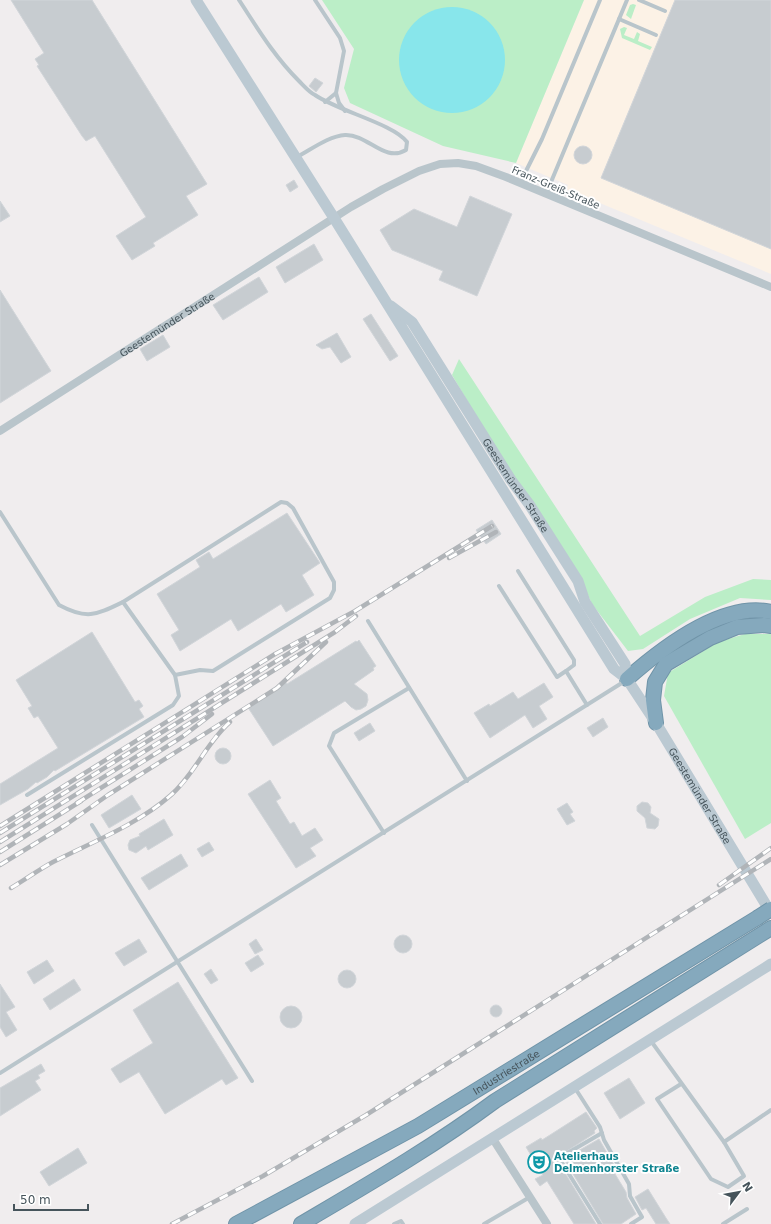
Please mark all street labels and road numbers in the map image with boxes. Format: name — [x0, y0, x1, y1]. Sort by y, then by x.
street label: Franz-Greiß-Straße — [510, 164, 601, 211]
street label: Geestemünder Straße — [118, 291, 217, 359]
street label: Geestemünder Straße — [480, 437, 551, 535]
street label: Geestemünder Straße — [666, 746, 733, 846]
street label: Industriestraße — [471, 1048, 542, 1097]

